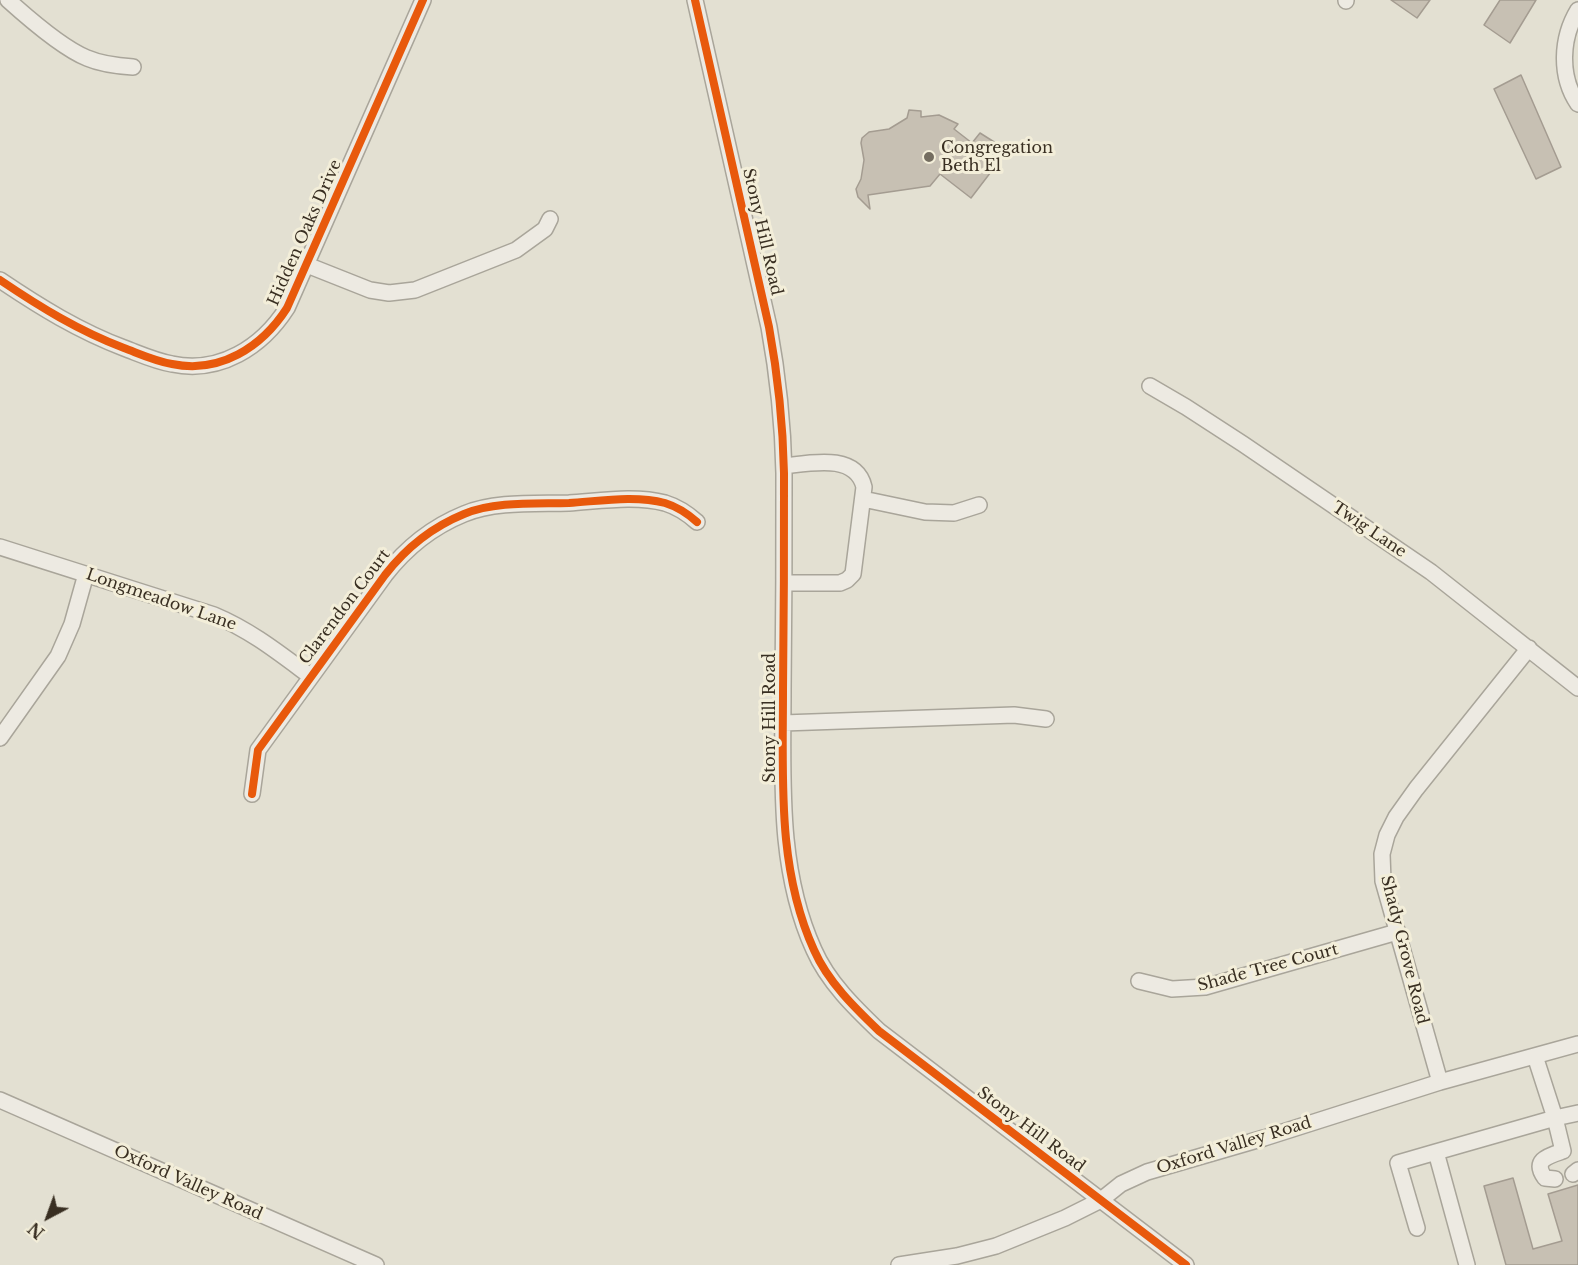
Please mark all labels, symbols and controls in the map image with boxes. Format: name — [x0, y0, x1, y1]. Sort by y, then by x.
place label: Congregation Beth El — [941, 138, 1053, 176]
marker: Congregation Beth El — [922, 150, 936, 164]
street label: Hidden Oaks Drive — [264, 157, 346, 309]
street label: Stony Hill Road — [738, 166, 786, 298]
street label: Twig Lane — [1328, 498, 1410, 562]
street label: Clarendon Court — [295, 546, 395, 668]
street label: Longmeadow Lane — [83, 565, 239, 635]
street label: Stony Hill Road — [760, 653, 780, 783]
street label: Shady Grove Road — [1376, 873, 1432, 1027]
street label: Shade Tree Court — [1196, 940, 1340, 996]
street label: Stony Hill Road — [973, 1083, 1089, 1177]
street label: Oxford Valley Road — [1154, 1113, 1314, 1179]
street label: Oxford Valley Road — [111, 1142, 265, 1224]
north arrow — [18, 1187, 78, 1247]
text: N — [24, 1218, 48, 1243]

